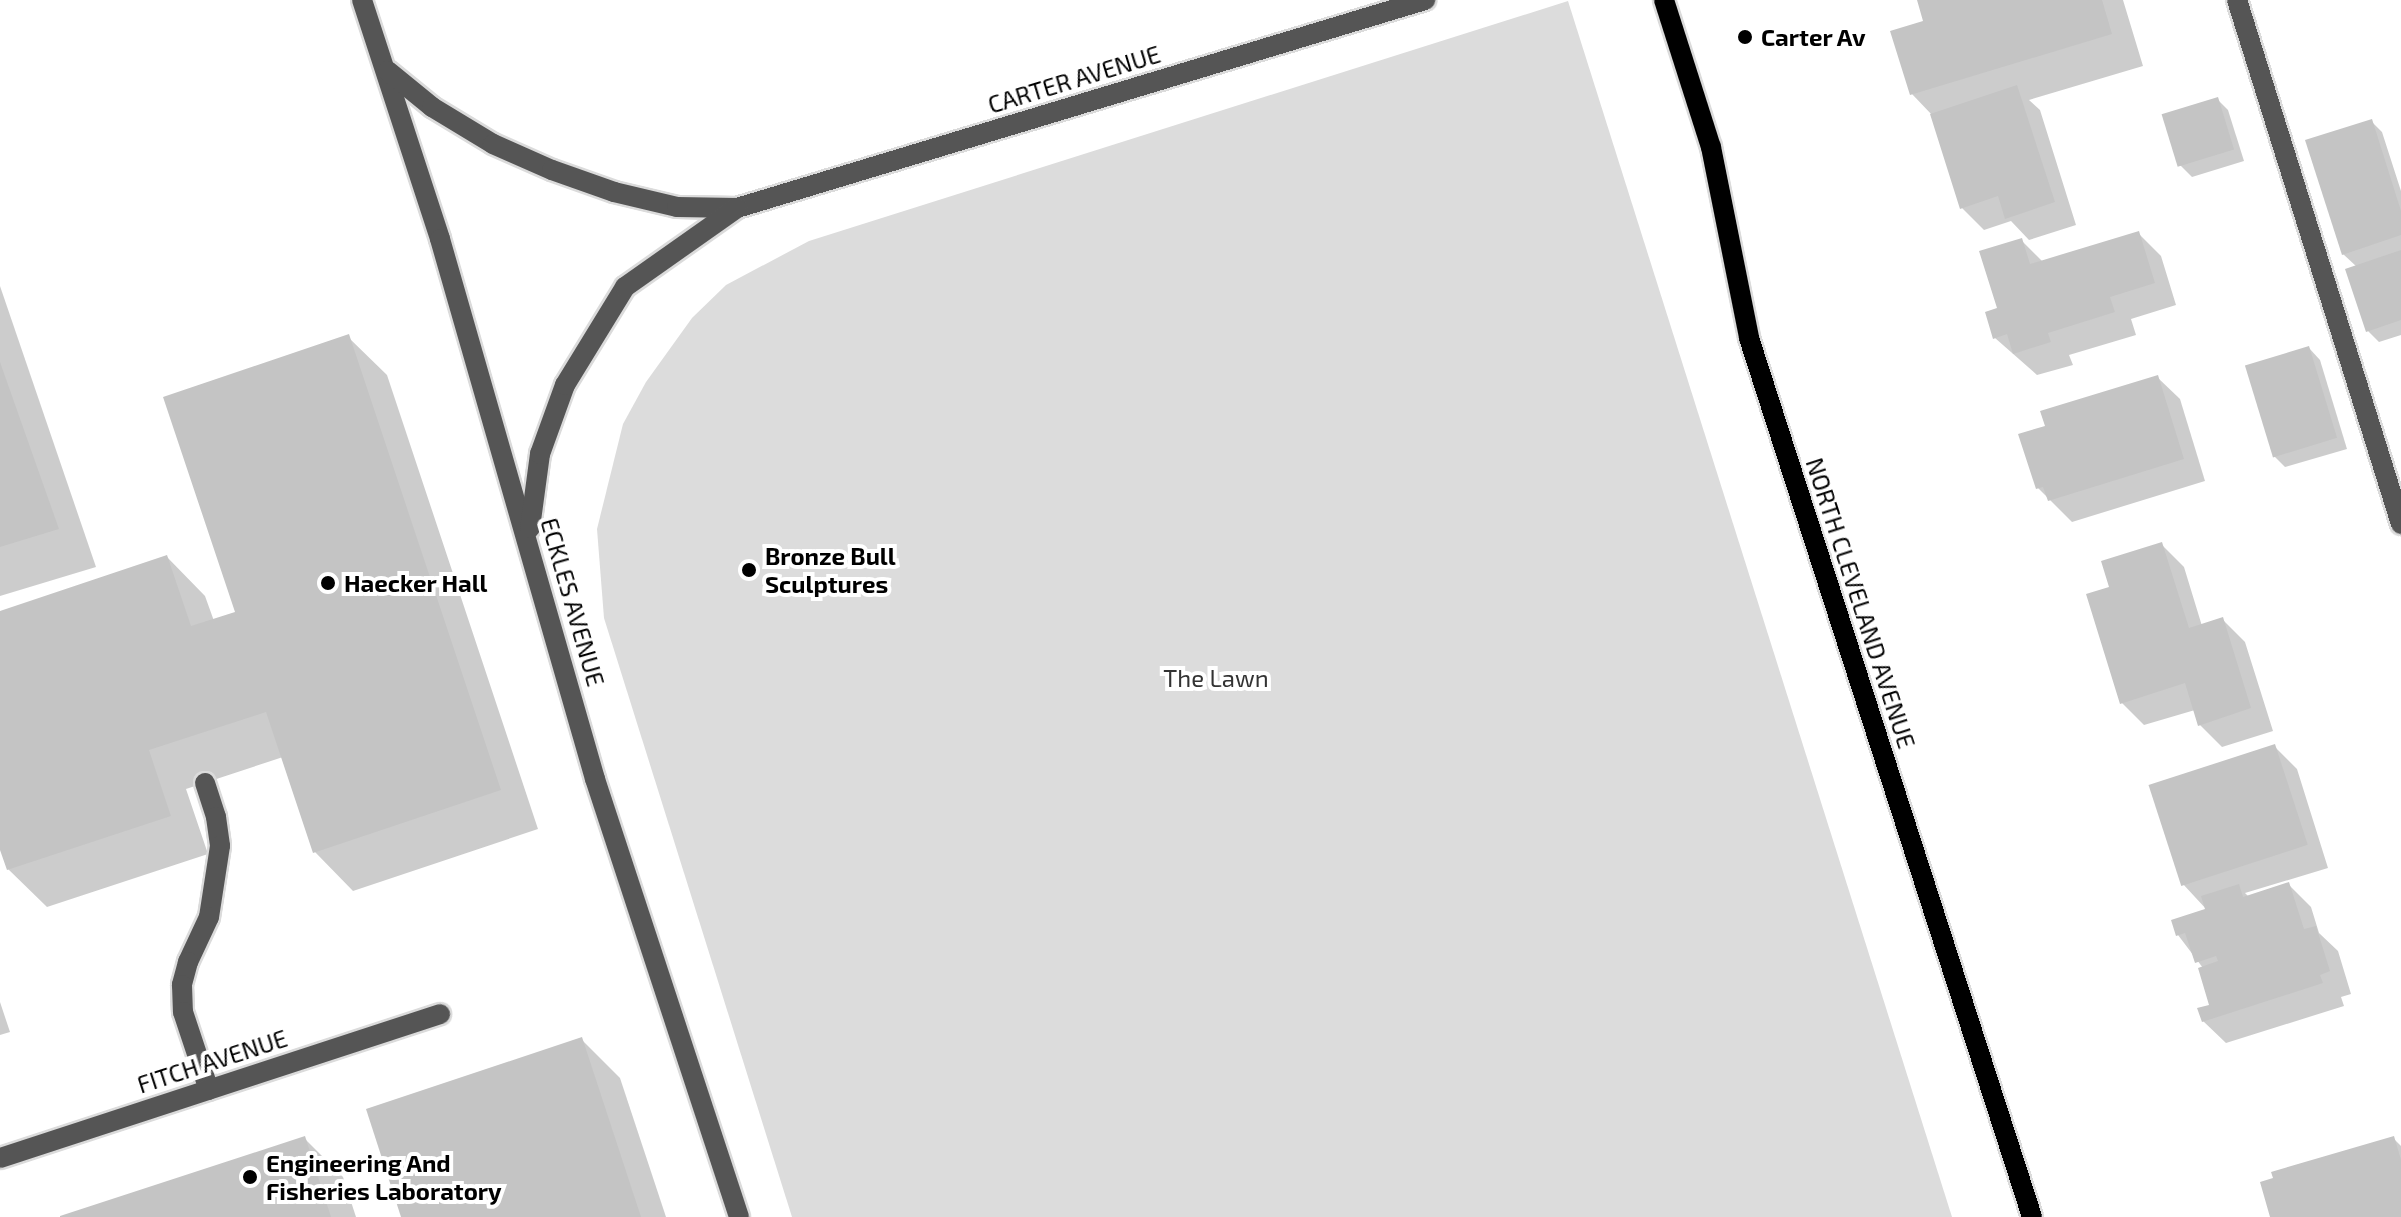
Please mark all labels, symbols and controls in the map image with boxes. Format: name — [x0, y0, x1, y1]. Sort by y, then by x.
place label: Carter Av — [1761, 23, 1867, 51]
marker: Carter Av — [1736, 28, 1754, 46]
street label: CARTER AVENUE — [984, 39, 1164, 119]
street label: NORTH CLEVELAND AVENUE — [1800, 454, 1922, 752]
street label: ECKLES AVENUE — [535, 514, 611, 690]
place label: Bronze Bull Sculptures — [765, 542, 896, 598]
marker: Bronze Bull Sculptures — [740, 561, 758, 579]
place label: Haecker Hall — [344, 569, 488, 597]
marker: Haecker Hall — [319, 574, 337, 592]
park label: The Lawn — [1163, 664, 1269, 692]
street label: FITCH AVENUE — [133, 1023, 291, 1099]
place label: Engineering And Fisheries Laboratory — [266, 1149, 502, 1205]
marker: Engineering And Fisheries Laboratory — [241, 1168, 259, 1186]

